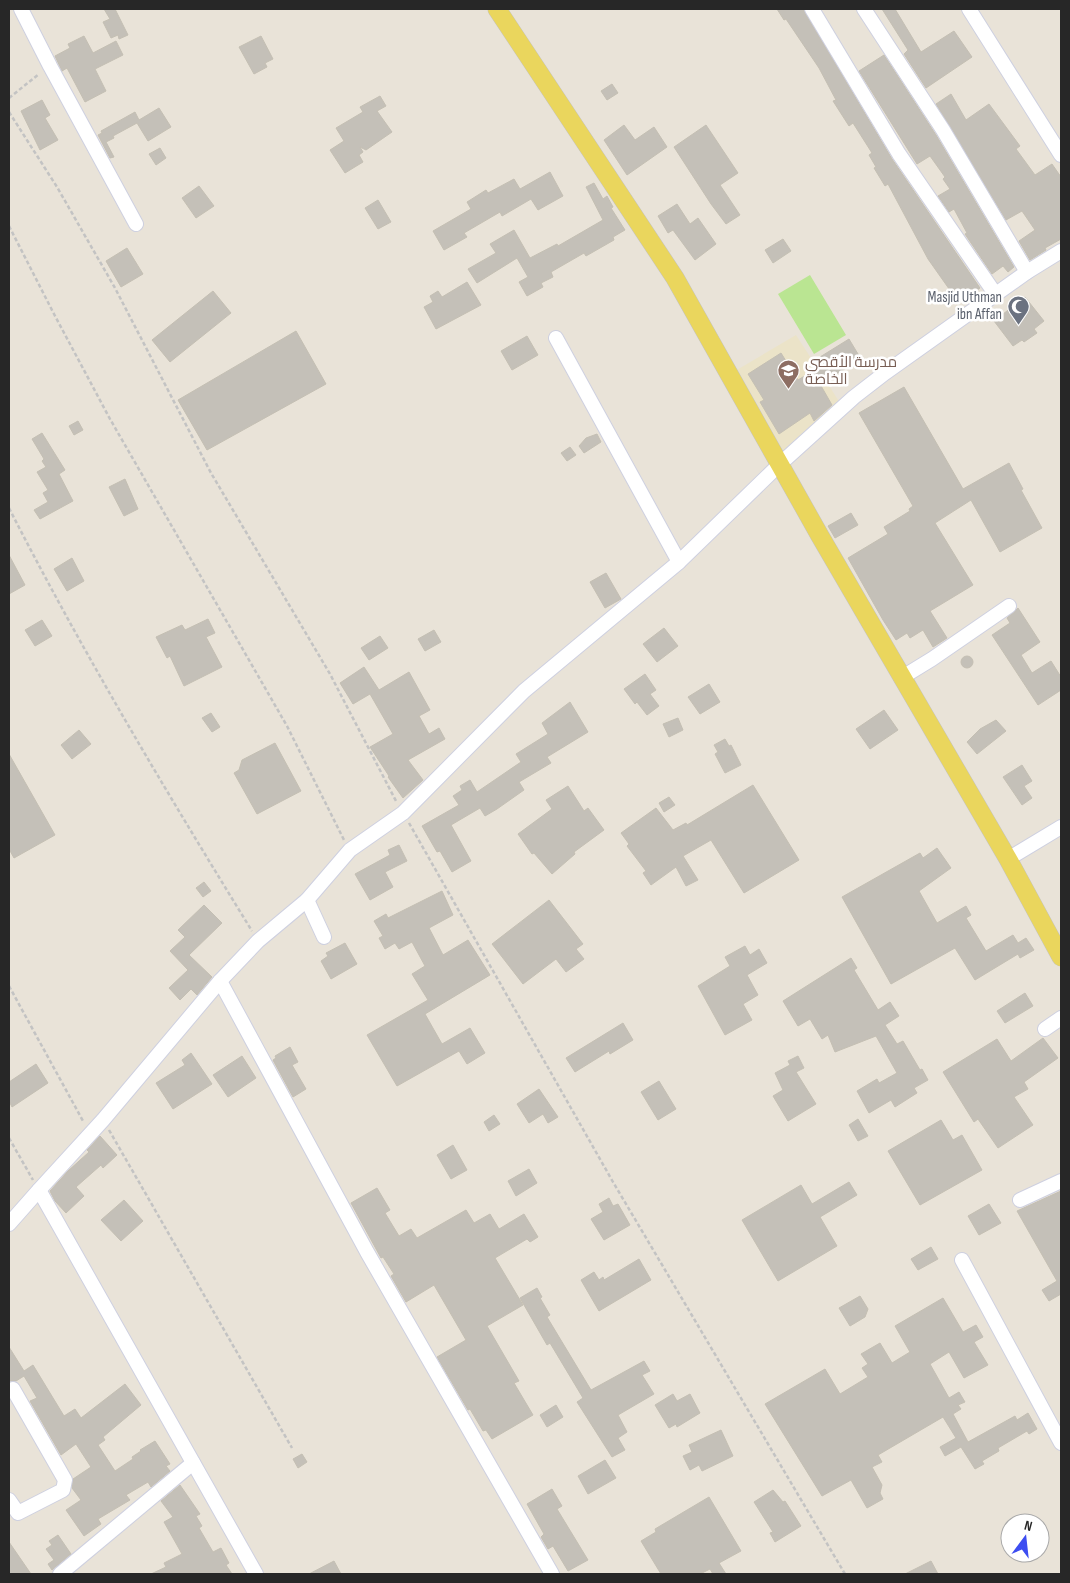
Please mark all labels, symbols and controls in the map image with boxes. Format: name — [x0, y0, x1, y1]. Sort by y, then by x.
place label: Masjid Uthman ibn Affan — [928, 288, 1002, 324]
mosque icon: Masjid Uthman ibn Affan — [1006, 294, 1030, 325]
place label: مدرسة الأقصى الخاصة — [805, 353, 897, 389]
school or university icon: مدرسة الأقصى الخاصة — [777, 359, 801, 390]
north arrow — [1000, 1513, 1050, 1563]
text: N — [1022, 1517, 1034, 1535]

